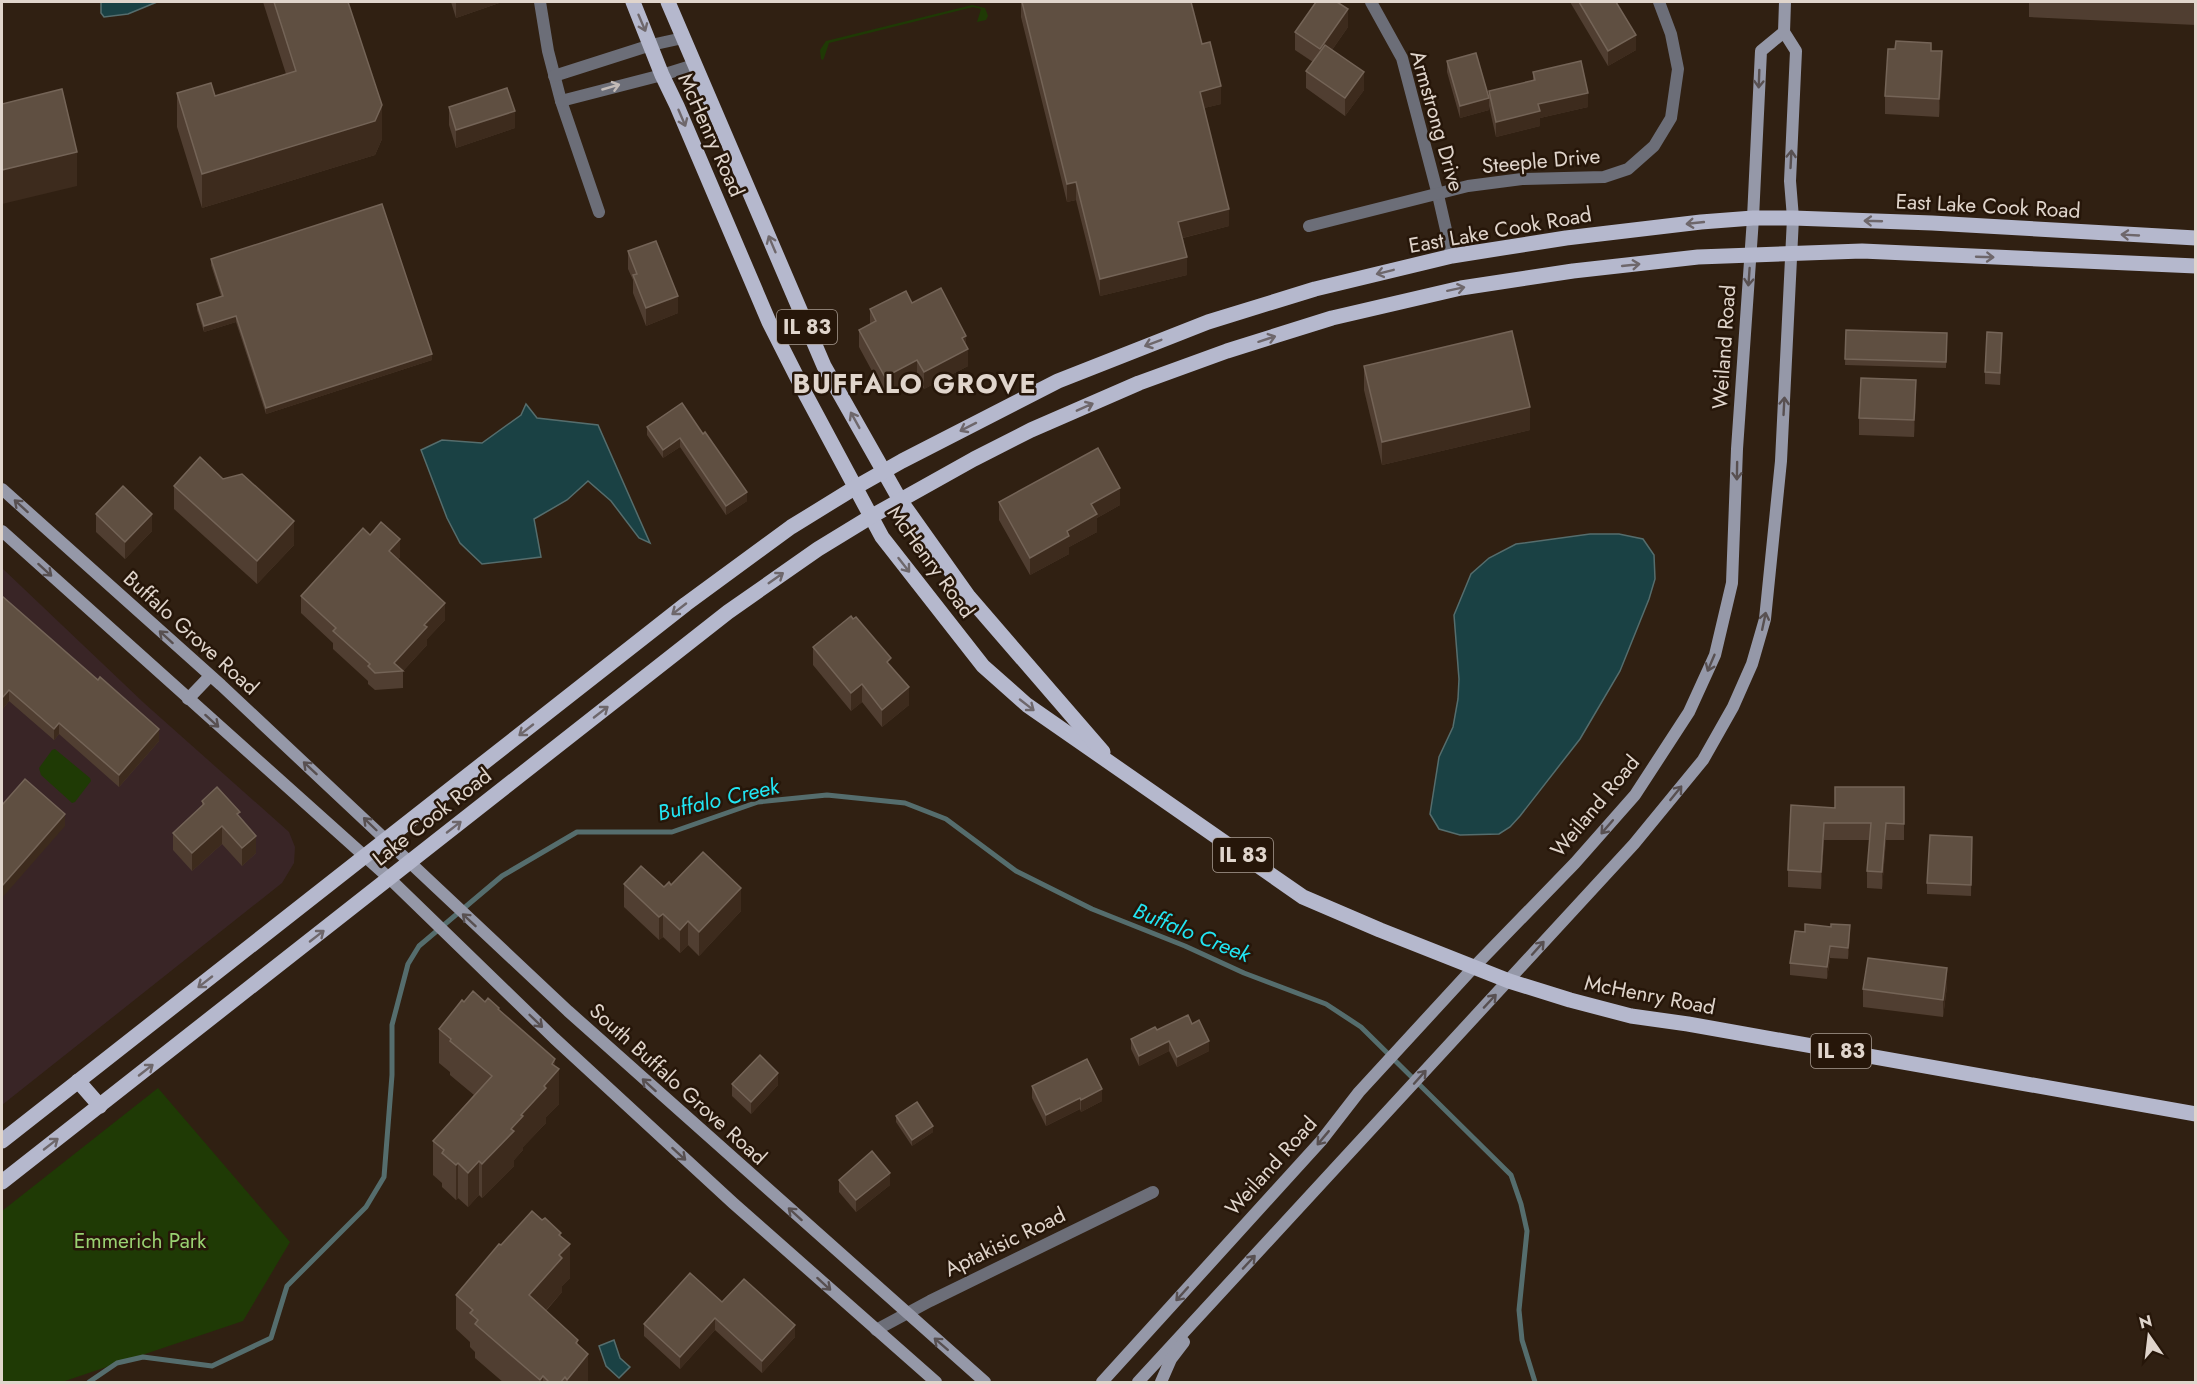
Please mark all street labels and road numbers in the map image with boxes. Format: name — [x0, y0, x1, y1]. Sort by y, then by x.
street label: Armstrong Drive — [1403, 47, 1471, 195]
street label: McHenry Road — [670, 68, 752, 202]
street label: Steeple Drive — [1481, 141, 1602, 181]
street label: East Lake Cook Road — [1895, 186, 2081, 226]
street label: East Lake Cook Road — [1406, 199, 1594, 261]
street label: Weiland Road — [1705, 284, 1743, 410]
road number: IL 83 — [777, 310, 837, 344]
street label: McHenry Road — [880, 500, 982, 624]
street label: Buffalo Grove Road — [117, 564, 265, 702]
street label: Weiland Road — [1543, 749, 1647, 863]
street label: Lake Cook Road — [366, 761, 498, 873]
road number: IL 83 — [1213, 838, 1273, 872]
street label: McHenry Road — [1582, 968, 1718, 1022]
street label: South Buffalo Grove Road — [583, 996, 773, 1172]
road number: IL 83 — [1811, 1034, 1871, 1068]
street label: Weiland Road — [1218, 1110, 1324, 1222]
street label: Aptakisic Road — [939, 1200, 1071, 1284]

